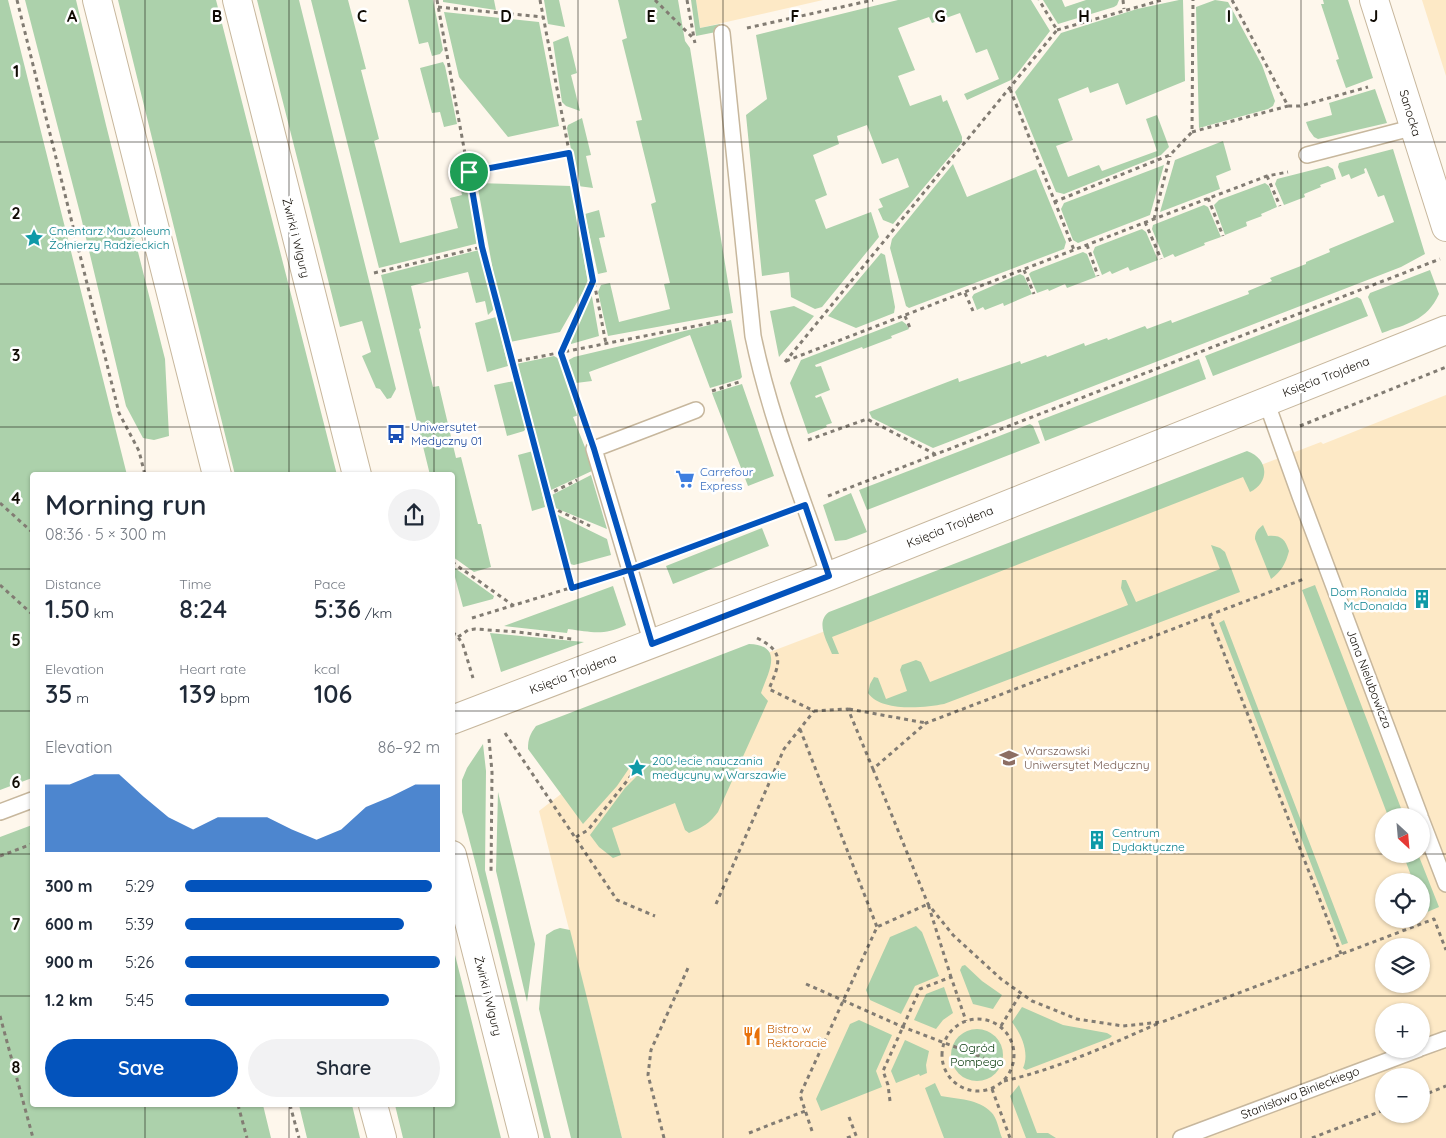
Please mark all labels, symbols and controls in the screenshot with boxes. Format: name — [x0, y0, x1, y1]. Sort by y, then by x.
text: A — [67, 6, 78, 26]
text: B — [212, 6, 222, 26]
text: C — [357, 6, 367, 26]
text: D — [500, 6, 512, 26]
text: E — [646, 6, 656, 26]
text: F — [791, 6, 800, 26]
text: G — [934, 6, 946, 26]
text: H — [1078, 6, 1090, 26]
text: I — [1227, 6, 1231, 26]
text: J — [1370, 6, 1378, 26]
text: 1 — [13, 61, 19, 81]
street label: Sanocka — [1396, 88, 1425, 138]
pin — [448, 151, 490, 193]
icon: arrive — [455, 158, 483, 186]
street label: Żwirki i Wigury — [279, 196, 314, 279]
text: 2 — [11, 203, 21, 223]
place label: Cmentarz Mauzoleum Żołnierzy Radzieckich — [49, 223, 171, 252]
place icon: Cmentarz Mauzoleum Żołnierzy Radzieckich — [23, 227, 45, 249]
text: 3 — [12, 345, 20, 365]
street label: Księcia Trojdena — [1280, 353, 1371, 400]
place label: Uniwersytet Medyczny 01 — [411, 419, 482, 448]
bus stop icon: Uniwersytet Medyczny 01 — [385, 423, 407, 445]
place label: Carrefour Express — [700, 464, 754, 493]
supermarket icon: Carrefour Express — [674, 468, 696, 490]
text: Morning run — [45, 487, 206, 522]
text: 4 — [11, 488, 21, 508]
button: share — [388, 489, 440, 541]
street label: Księcia Trojdena — [904, 502, 995, 551]
text: 08:36 · 5 × 300 m — [45, 524, 166, 544]
text: Distance — [45, 575, 101, 593]
text: Time — [179, 575, 211, 593]
text: Pace — [314, 575, 346, 593]
place label: Dom Ronalda McDonalda — [1330, 584, 1407, 613]
building icon: Dom Ronalda McDonalda — [1411, 588, 1433, 610]
text: 1.50 — [45, 593, 90, 624]
text: 8:24 — [179, 593, 227, 624]
text: 5:36 — [314, 593, 361, 624]
text: km — [90, 604, 114, 622]
text: /km — [361, 604, 392, 622]
street label: Jana Nielubowicza — [1344, 627, 1395, 730]
text: 5 — [11, 630, 21, 650]
street label: Księcia Trojdena — [527, 650, 618, 697]
text: Elevation — [45, 660, 104, 678]
text: Heart rate — [179, 660, 246, 678]
text: kcal — [314, 660, 340, 678]
text: 35 — [45, 678, 72, 709]
text: 139 — [179, 678, 216, 709]
text: 106 — [314, 678, 352, 709]
text: m — [72, 689, 89, 707]
text: bpm — [216, 689, 250, 707]
text: Elevation — [45, 737, 112, 757]
text: 86–92 m — [378, 737, 440, 757]
place label: Warszawski Uniwersytet Medyczny — [1024, 743, 1149, 772]
school or university icon: Warszawski Uniwersytet Medyczny — [998, 747, 1020, 769]
place label: 200-lecie nauczania medycyny w Warszawie — [652, 753, 787, 782]
place icon: 200-lecie nauczania medycyny w Warszawie — [626, 757, 648, 779]
text: 6 — [12, 772, 21, 792]
north arrow — [1375, 808, 1430, 862]
map controls — [1375, 808, 1430, 1123]
place label: Centrum Dydaktyczne — [1112, 825, 1185, 854]
building icon: Centrum Dydaktyczne — [1086, 829, 1108, 851]
button: locate — [1375, 873, 1430, 928]
text: 300 m — [45, 876, 92, 896]
text: 5:29 — [125, 876, 155, 896]
text: 7 — [12, 914, 21, 934]
text: 600 m — [45, 914, 93, 934]
text: 5:39 — [125, 914, 154, 934]
button: layers — [1375, 938, 1430, 993]
text: 900 m — [45, 952, 93, 972]
text: 5:26 — [125, 952, 154, 972]
street label: Żwirki i Wigury — [471, 954, 506, 1037]
text: 1.2 km — [45, 990, 93, 1010]
text: 5:45 — [125, 990, 154, 1010]
button: + — [1375, 1003, 1430, 1058]
place label: Bistro w Rektoracie — [767, 1021, 827, 1050]
restaurant icon: Bistro w Rektoracie — [741, 1025, 763, 1047]
button: Save — [45, 1039, 238, 1097]
button: Share — [248, 1039, 440, 1097]
park label: Ogród Pompego — [950, 1040, 1004, 1069]
text: 8 — [12, 1057, 21, 1077]
street label: Stanisława Binieckiego — [1238, 1063, 1361, 1122]
button: − — [1375, 1068, 1430, 1123]

